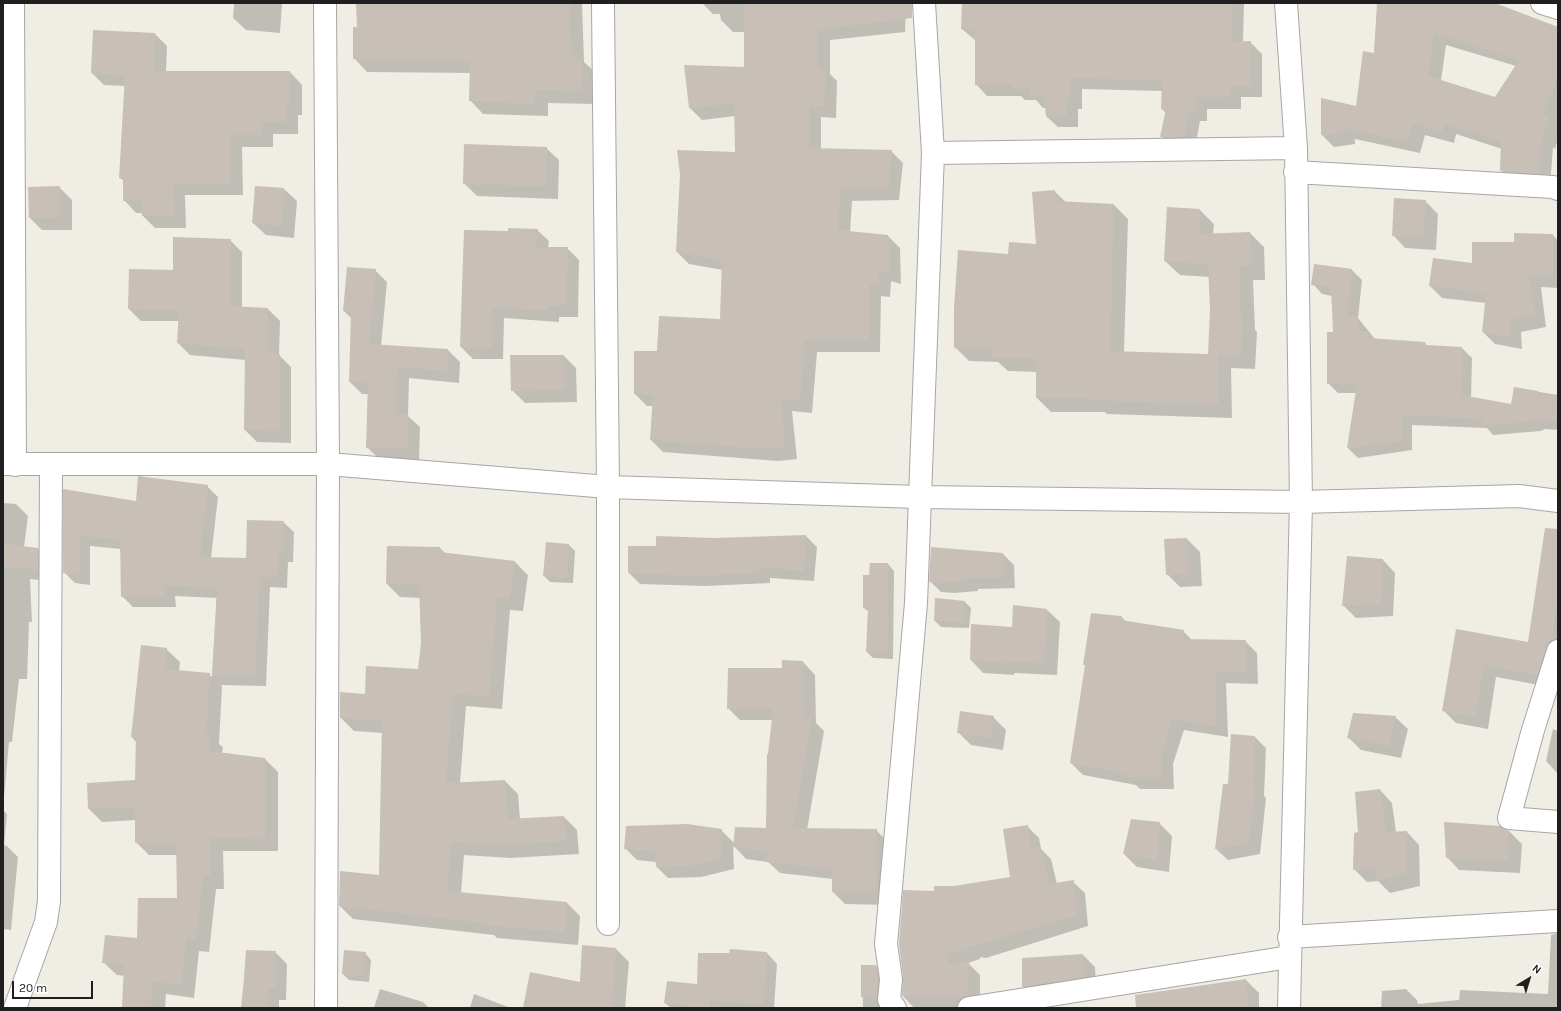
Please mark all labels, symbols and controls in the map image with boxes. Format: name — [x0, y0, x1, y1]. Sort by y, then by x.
north arrow — [1509, 959, 1549, 999]
text: N — [1530, 962, 1544, 977]
scale bar — [14, 973, 95, 999]
text: 20 m — [19, 981, 47, 995]

